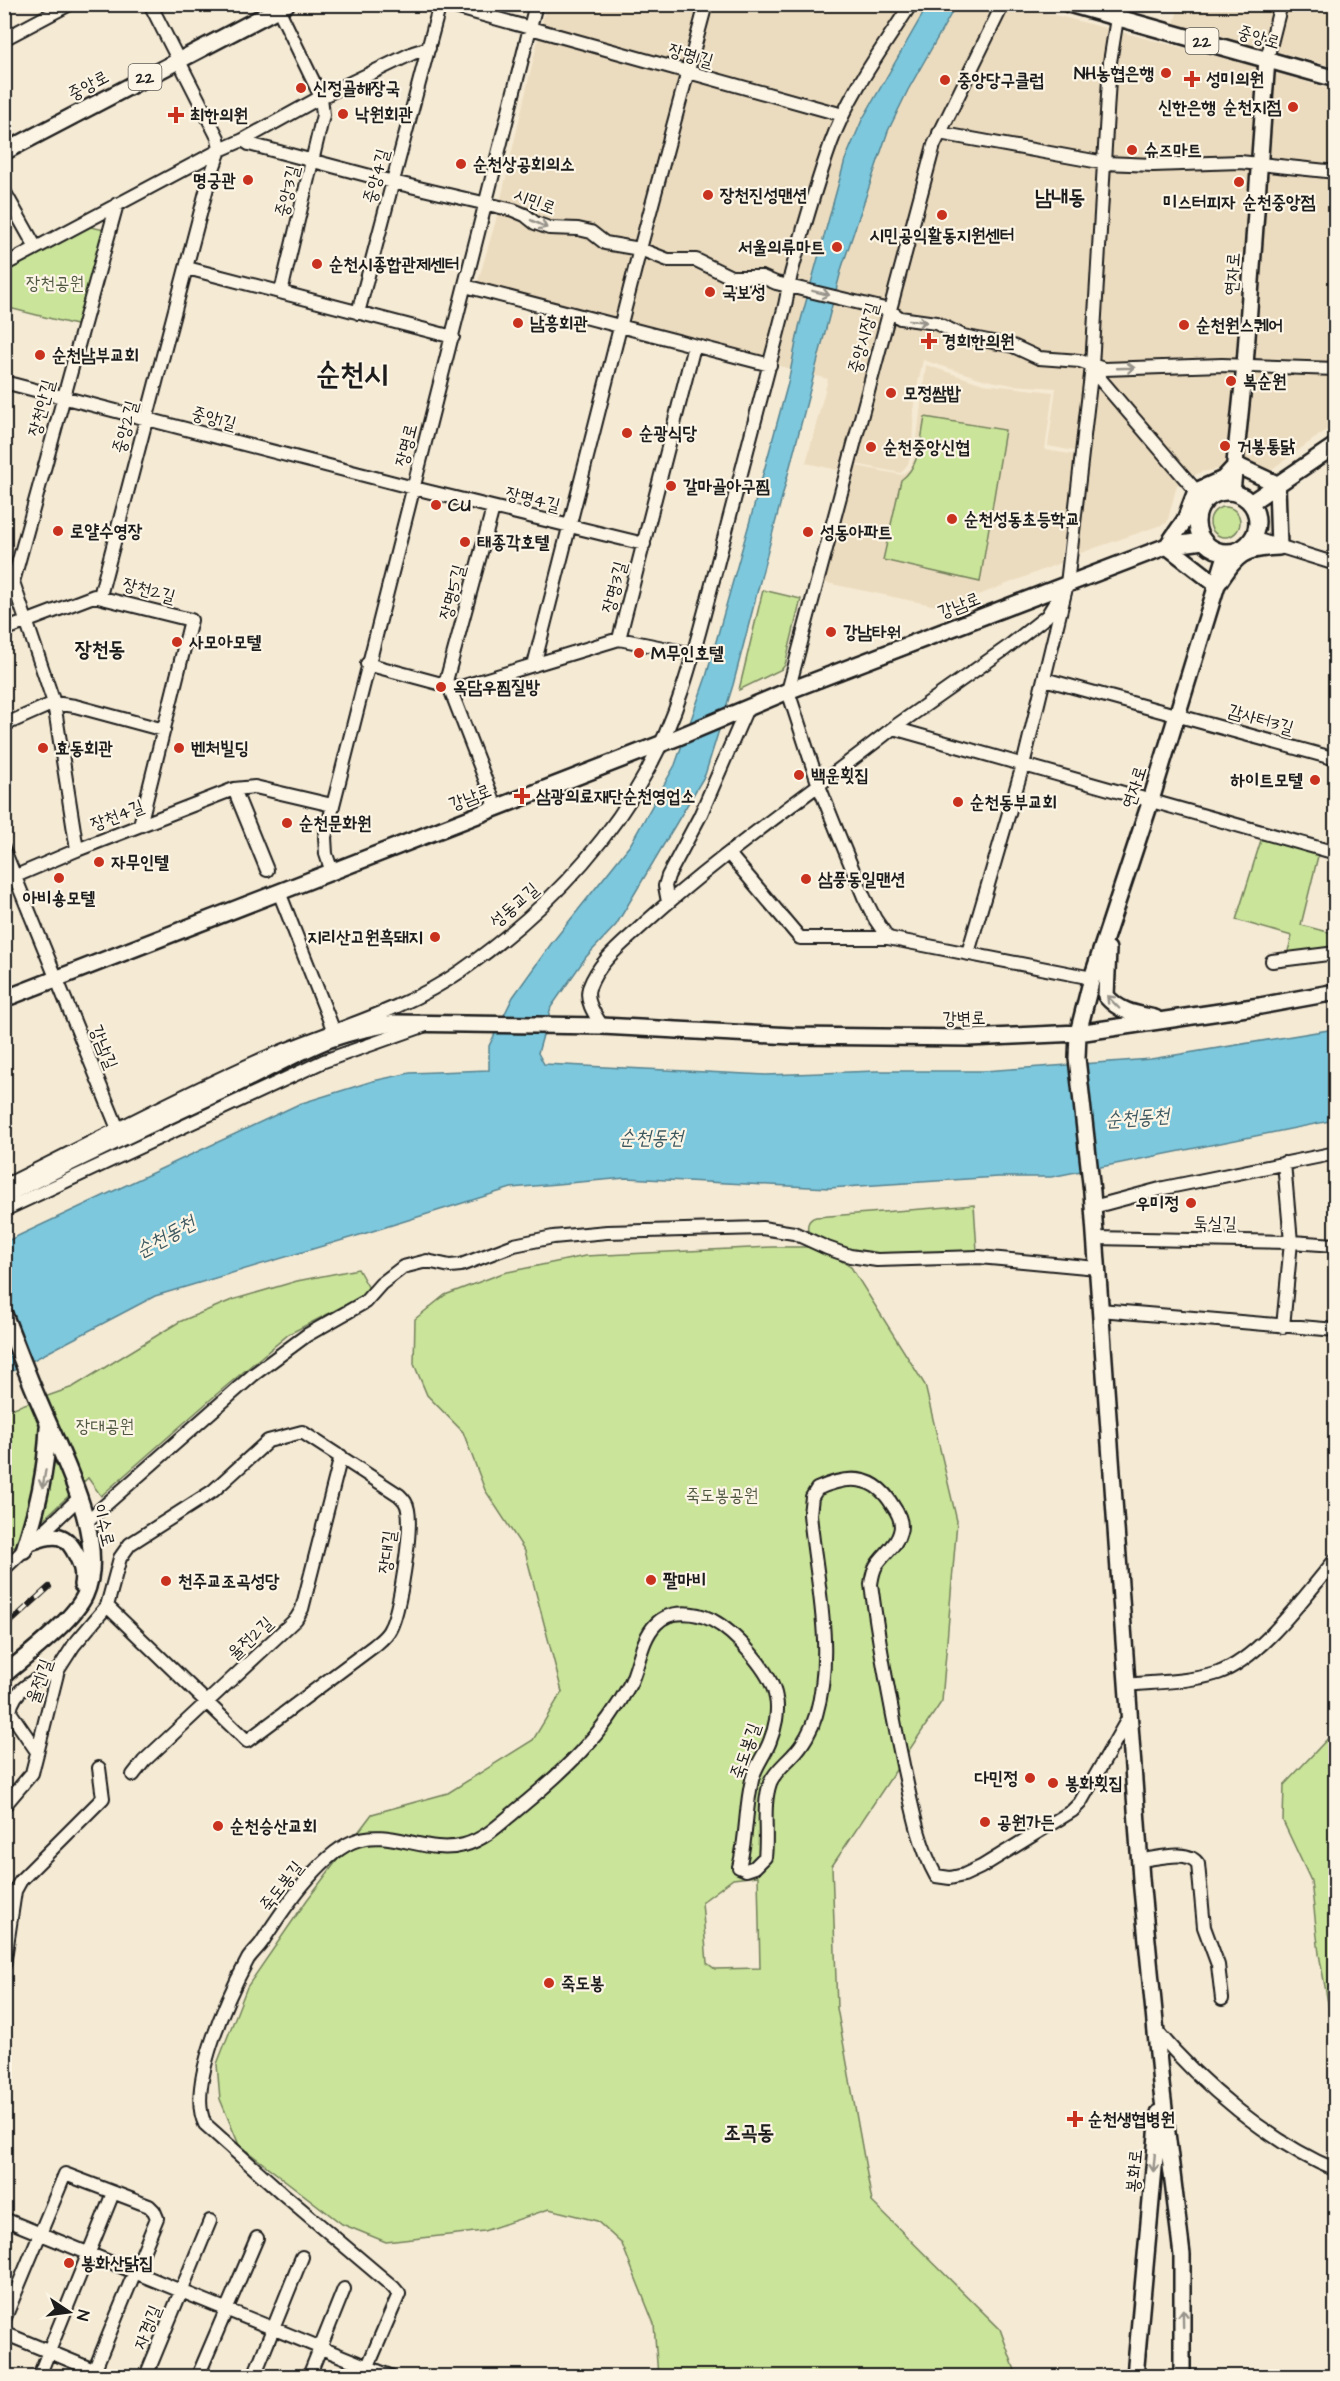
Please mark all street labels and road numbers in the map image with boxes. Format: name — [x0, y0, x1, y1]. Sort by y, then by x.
street label: 중앙로 — [1235, 19, 1283, 55]
road number: 22 — [1186, 28, 1218, 54]
street label: 장명1길 — [665, 37, 717, 74]
street label: 중앙로 — [63, 64, 113, 107]
road number: 22 — [128, 64, 162, 90]
street label: 중앙4길 — [357, 145, 396, 206]
street label: 중앙3길 — [269, 162, 306, 220]
street label: 시민로 — [510, 182, 560, 221]
street label: 연자로 — [1219, 251, 1246, 297]
street label: 중앙시장길 — [842, 299, 885, 376]
street label: 장천안길 — [22, 376, 61, 439]
street label: 중앙2길 — [106, 397, 145, 456]
street label: 중앙1길 — [189, 400, 240, 437]
street label: 장명로 — [389, 421, 424, 469]
street label: 장명4길 — [503, 481, 563, 518]
street label: 장명3길 — [596, 558, 633, 616]
street label: 장명5길 — [433, 561, 472, 623]
street label: 장천2길 — [120, 571, 179, 610]
street label: 강남로 — [934, 586, 984, 625]
street label: 감사터3길 — [1225, 698, 1297, 741]
street label: 연자로 — [1116, 763, 1153, 812]
street label: 강남로 — [445, 778, 495, 817]
street label: 장천4길 — [87, 794, 148, 837]
street label: 성동교길 — [484, 877, 545, 934]
street label: 강변로 — [942, 1006, 986, 1031]
street label: 강남1길 — [83, 1021, 124, 1074]
street label: 둑실길 — [1193, 1211, 1237, 1236]
street label: 이수로 — [86, 1501, 121, 1549]
street label: 장대길 — [372, 1528, 403, 1575]
street label: 율전2길 — [222, 1611, 279, 1666]
street label: 율전1길 — [20, 1655, 59, 1707]
street label: 죽도봉길 — [724, 1719, 767, 1783]
street label: 죽도봉길 — [254, 1855, 309, 1917]
street label: 봉화로 — [1120, 2148, 1149, 2194]
street label: 자경1길 — [127, 2301, 168, 2353]

